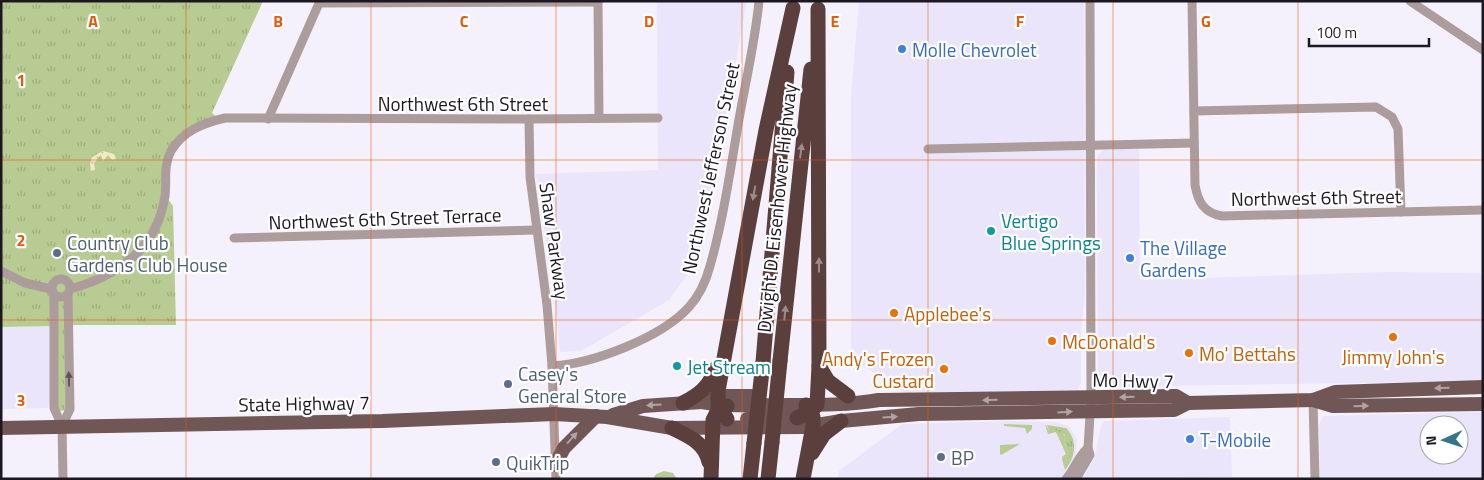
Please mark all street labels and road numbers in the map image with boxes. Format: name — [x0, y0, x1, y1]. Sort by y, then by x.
street label: Northwest Jefferson Street — [673, 59, 747, 276]
street label: Dwight D. Eisenhower Highway — [749, 82, 803, 334]
street label: Northwest 6th Street — [378, 89, 549, 118]
street label: Shaw Parkway — [532, 181, 578, 301]
street label: Northwest 6th Street — [1231, 181, 1402, 213]
street label: Northwest 6th Street Terrace — [268, 199, 502, 237]
street label: Mo Hwy 7 — [1092, 365, 1174, 395]
street label: State Highway 7 — [238, 387, 370, 419]

